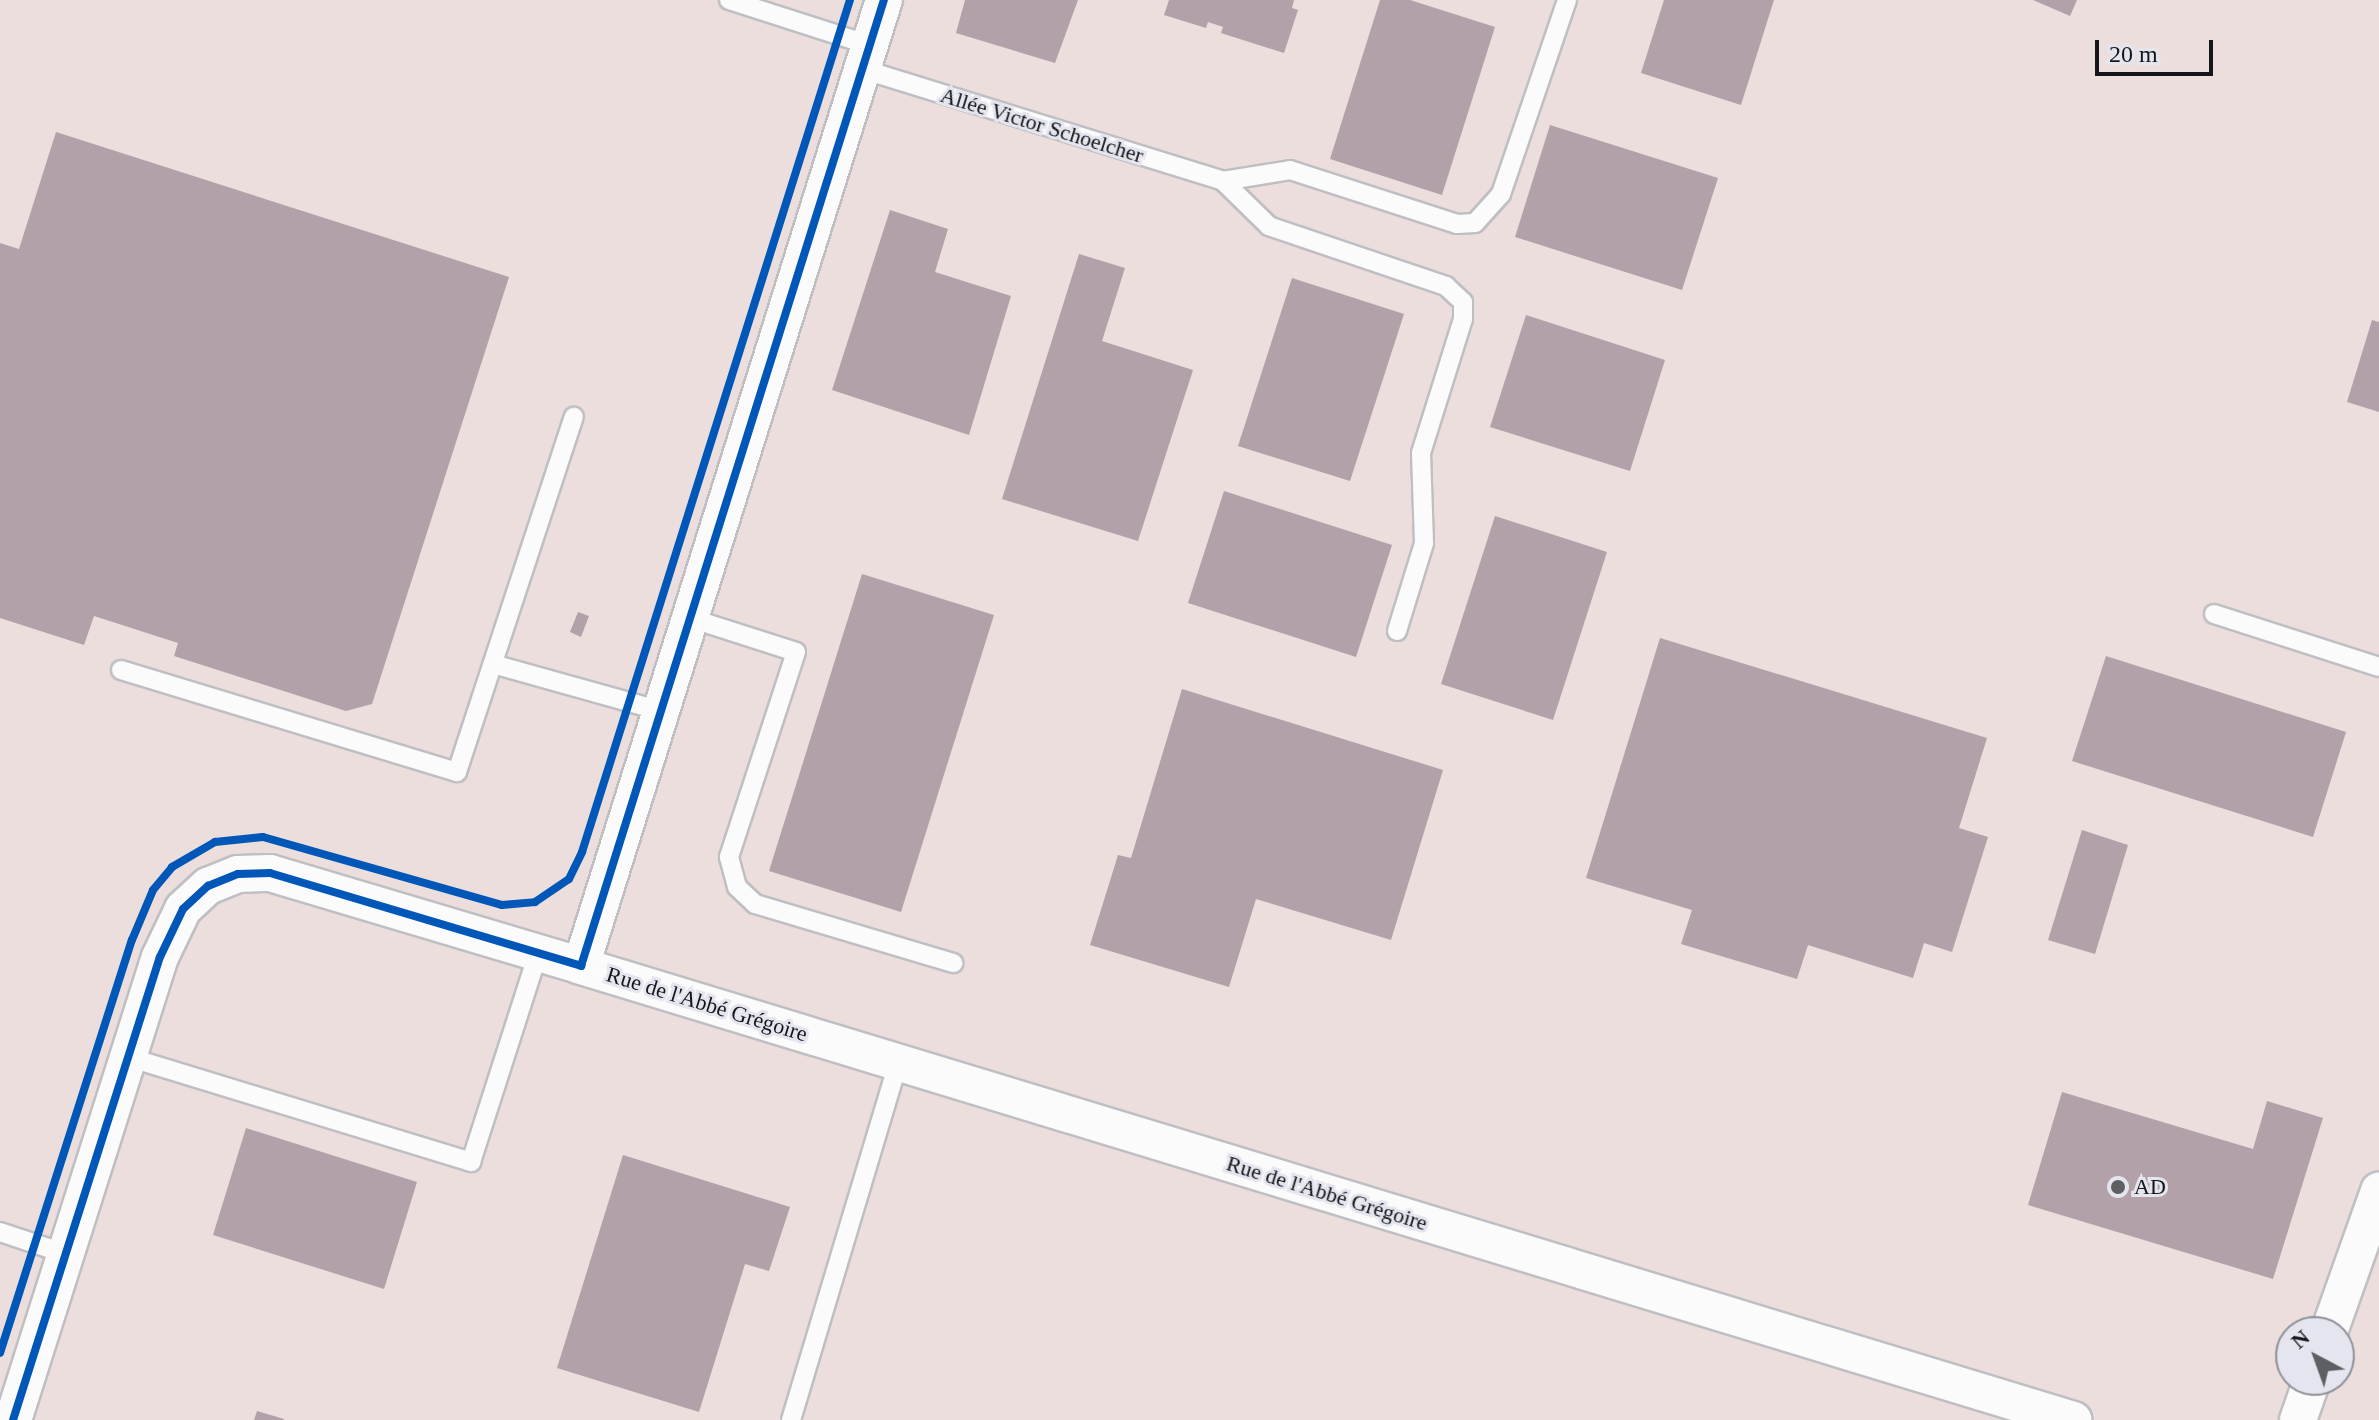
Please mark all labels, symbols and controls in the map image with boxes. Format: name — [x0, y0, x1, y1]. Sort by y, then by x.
scale bar — [2099, 24, 2217, 74]
text: 20 m — [2109, 41, 2158, 67]
street label: Allée Victor Schoelcher — [937, 81, 1147, 169]
street label: Rue de l'Abbé Grégoire — [603, 961, 811, 1047]
street label: Rue de l'Abbé Grégoire — [1223, 1150, 1431, 1236]
place label: AD — [2134, 1174, 2166, 1200]
marker: AD — [2109, 1178, 2127, 1196]
north arrow — [2275, 1316, 2355, 1396]
text: N — [2286, 1324, 2314, 1354]

